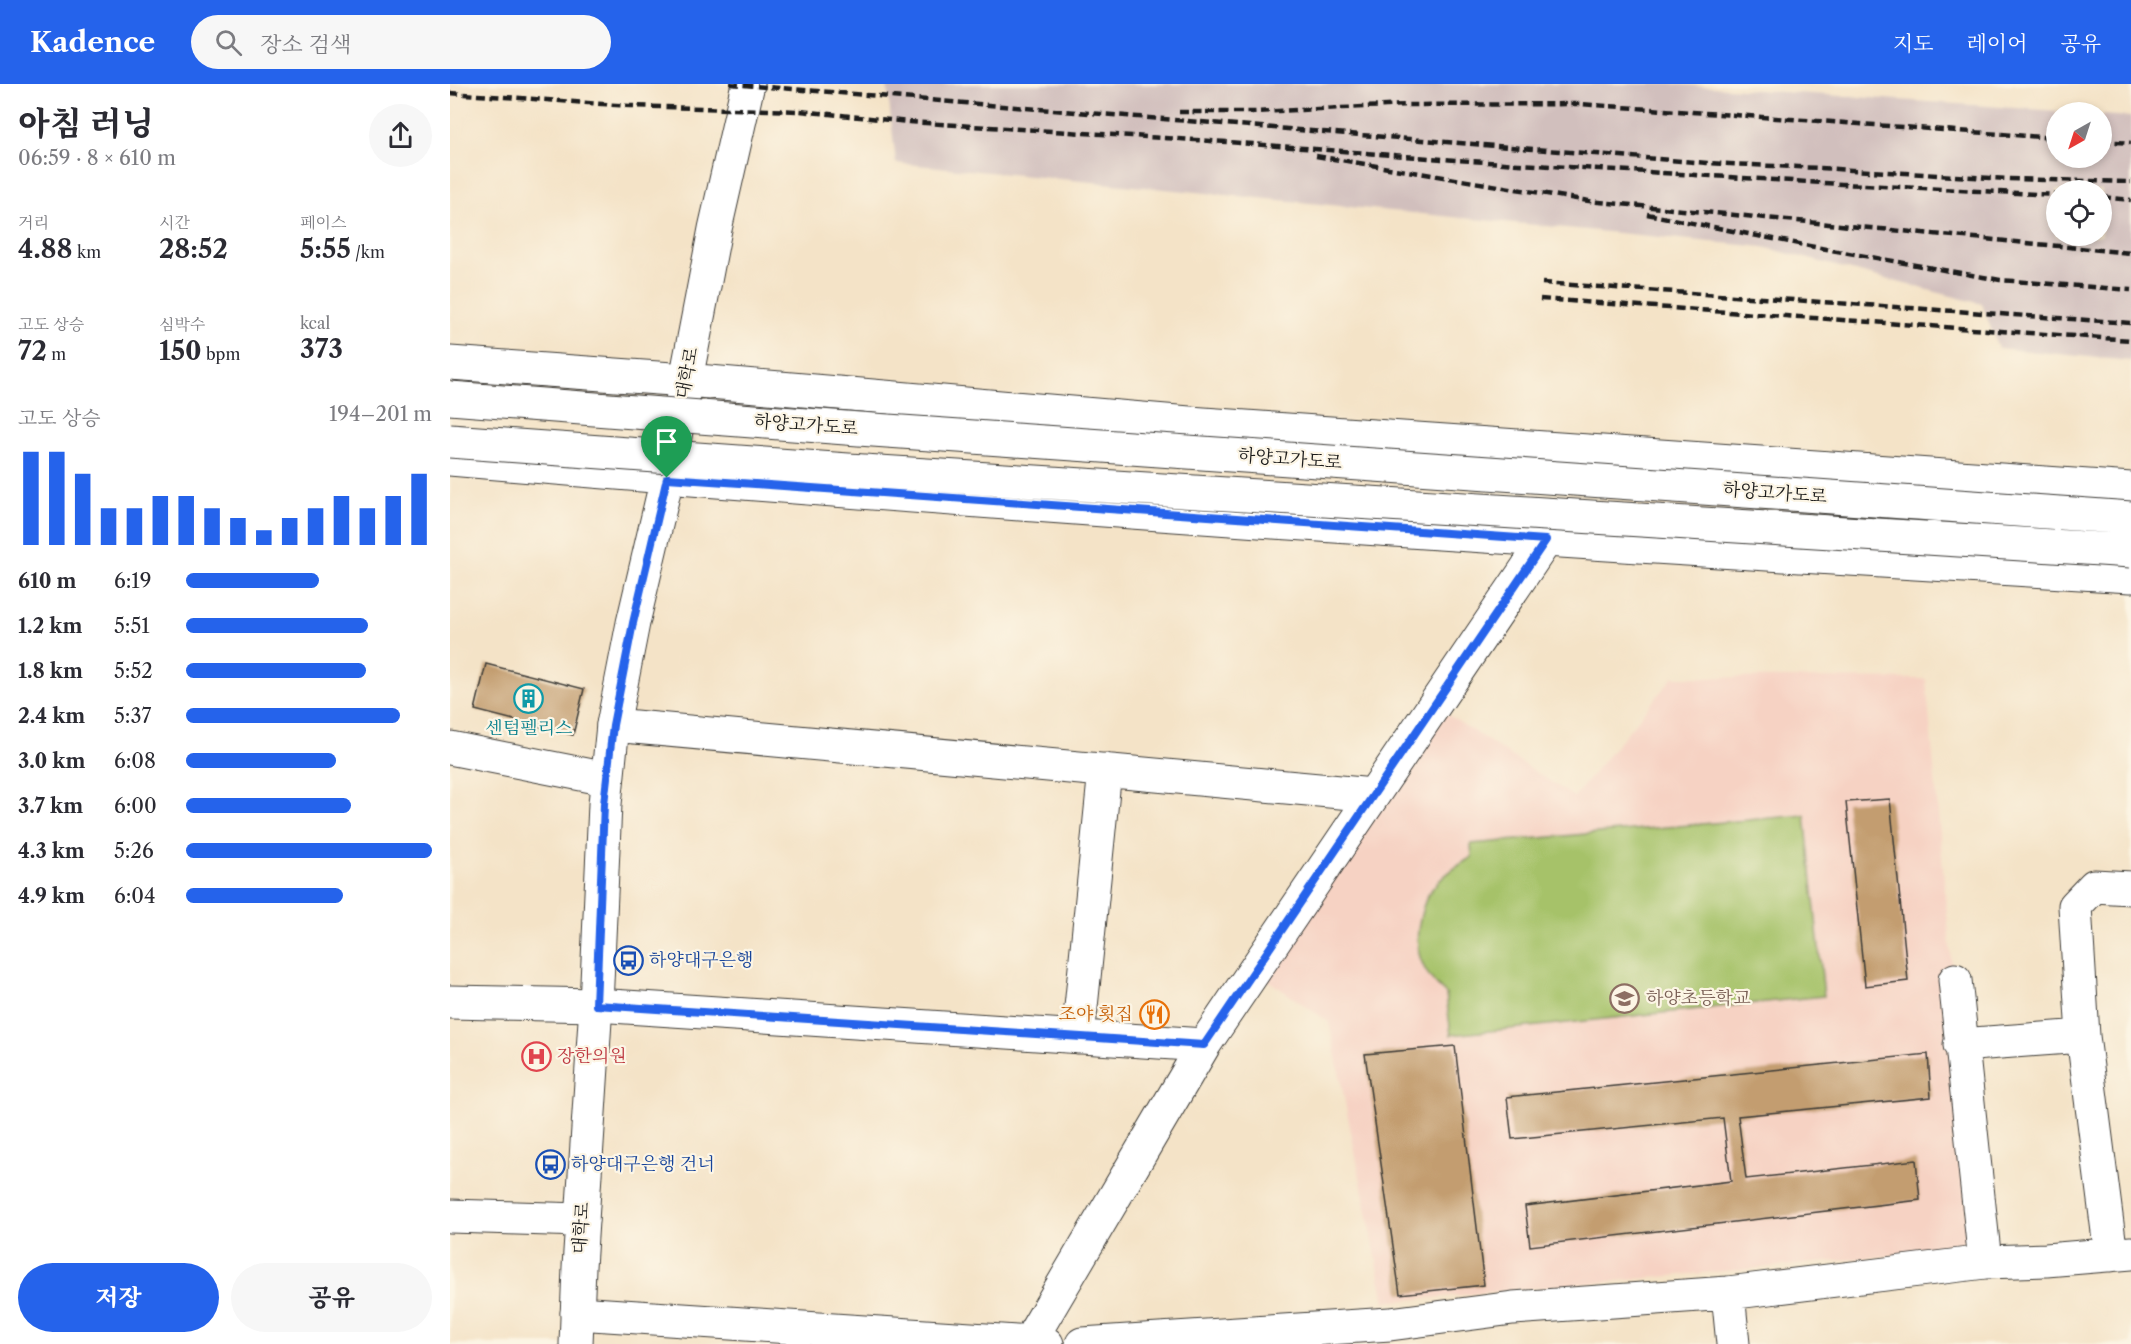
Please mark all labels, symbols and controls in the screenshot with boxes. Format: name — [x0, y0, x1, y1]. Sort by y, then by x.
search box — [191, 15, 611, 69]
text: Kadence — [30, 25, 155, 59]
icon: search — [212, 26, 245, 59]
text: 장소 검색 — [260, 31, 351, 58]
text: 지도 — [1893, 31, 1934, 56]
text: 레이어 — [1967, 31, 2027, 56]
text: 공유 — [2060, 31, 2101, 56]
north arrow — [2046, 102, 2112, 168]
map controls — [2046, 102, 2112, 246]
text: 아침 러닝 — [18, 103, 154, 144]
button: share — [369, 104, 432, 167]
text: 06:59 · 8 × 610 m — [18, 146, 176, 170]
button: locate — [2046, 180, 2112, 246]
text: 거리 — [18, 212, 49, 232]
text: 시간 — [159, 212, 190, 232]
text: 페이스 — [300, 212, 346, 232]
text: 4.88 — [18, 233, 73, 265]
text: 28:52 — [159, 233, 228, 265]
text: 5:55 — [300, 233, 351, 265]
text: km — [73, 242, 101, 262]
text: /km — [351, 242, 385, 262]
text: kcal — [300, 313, 330, 333]
text: 고도 상승 — [18, 314, 84, 334]
text: 심박수 — [159, 314, 205, 334]
text: 373 — [300, 333, 343, 365]
text: 72 — [18, 335, 47, 367]
text: 150 — [159, 335, 202, 367]
text: m — [47, 344, 66, 364]
text: bpm — [202, 344, 240, 364]
street label: 대학로 — [671, 345, 703, 401]
text: 194–201 m — [329, 402, 432, 426]
text: 고도 상승 — [18, 406, 101, 430]
street label: 하양고가도로 — [753, 410, 859, 440]
pin — [641, 416, 692, 478]
icon: arrive — [650, 425, 683, 458]
street label: 하양고가도로 — [1237, 444, 1343, 474]
street label: 하양고가도로 — [1722, 478, 1828, 508]
text: 610 m — [18, 569, 76, 593]
text: 6:19 — [114, 569, 151, 593]
text: 1.2 km — [18, 614, 82, 638]
text: 5:51 — [114, 614, 150, 638]
text: 1.8 km — [18, 659, 83, 683]
text: 5:52 — [114, 659, 153, 683]
building icon: 센텀펠리스 — [513, 683, 545, 715]
text: 2.4 km — [18, 704, 85, 728]
text: 5:37 — [114, 704, 151, 728]
place label: 센텀펠리스 — [486, 717, 573, 739]
text: 3.0 km — [18, 749, 85, 773]
text: 6:08 — [114, 749, 156, 773]
text: 3.7 km — [18, 794, 83, 818]
text: 6:00 — [114, 794, 157, 818]
text: 4.3 km — [18, 839, 85, 863]
text: 5:26 — [114, 839, 154, 863]
text: 4.9 km — [18, 884, 85, 908]
text: 6:04 — [114, 884, 156, 908]
bus stop icon: 하양대구은행 — [612, 944, 644, 976]
place label: 하양대구은행 — [649, 949, 753, 971]
school or university icon: 하양초등학교 — [1609, 982, 1641, 1014]
place label: 하양초등학교 — [1646, 987, 1751, 1009]
restaurant icon: 조야 횟집 — [1138, 998, 1170, 1030]
place label: 조야 횟집 — [1059, 1003, 1133, 1025]
hospital icon: 장한의원 — [520, 1040, 552, 1072]
place label: 장한의원 — [557, 1045, 627, 1067]
bus stop icon: 하양대구은행 건너 — [534, 1148, 566, 1180]
place label: 하양대구은행 건너 — [571, 1153, 715, 1175]
street label: 대학로 — [568, 1201, 594, 1255]
button: 저장 — [18, 1263, 219, 1332]
button: 공유 — [231, 1263, 432, 1332]

